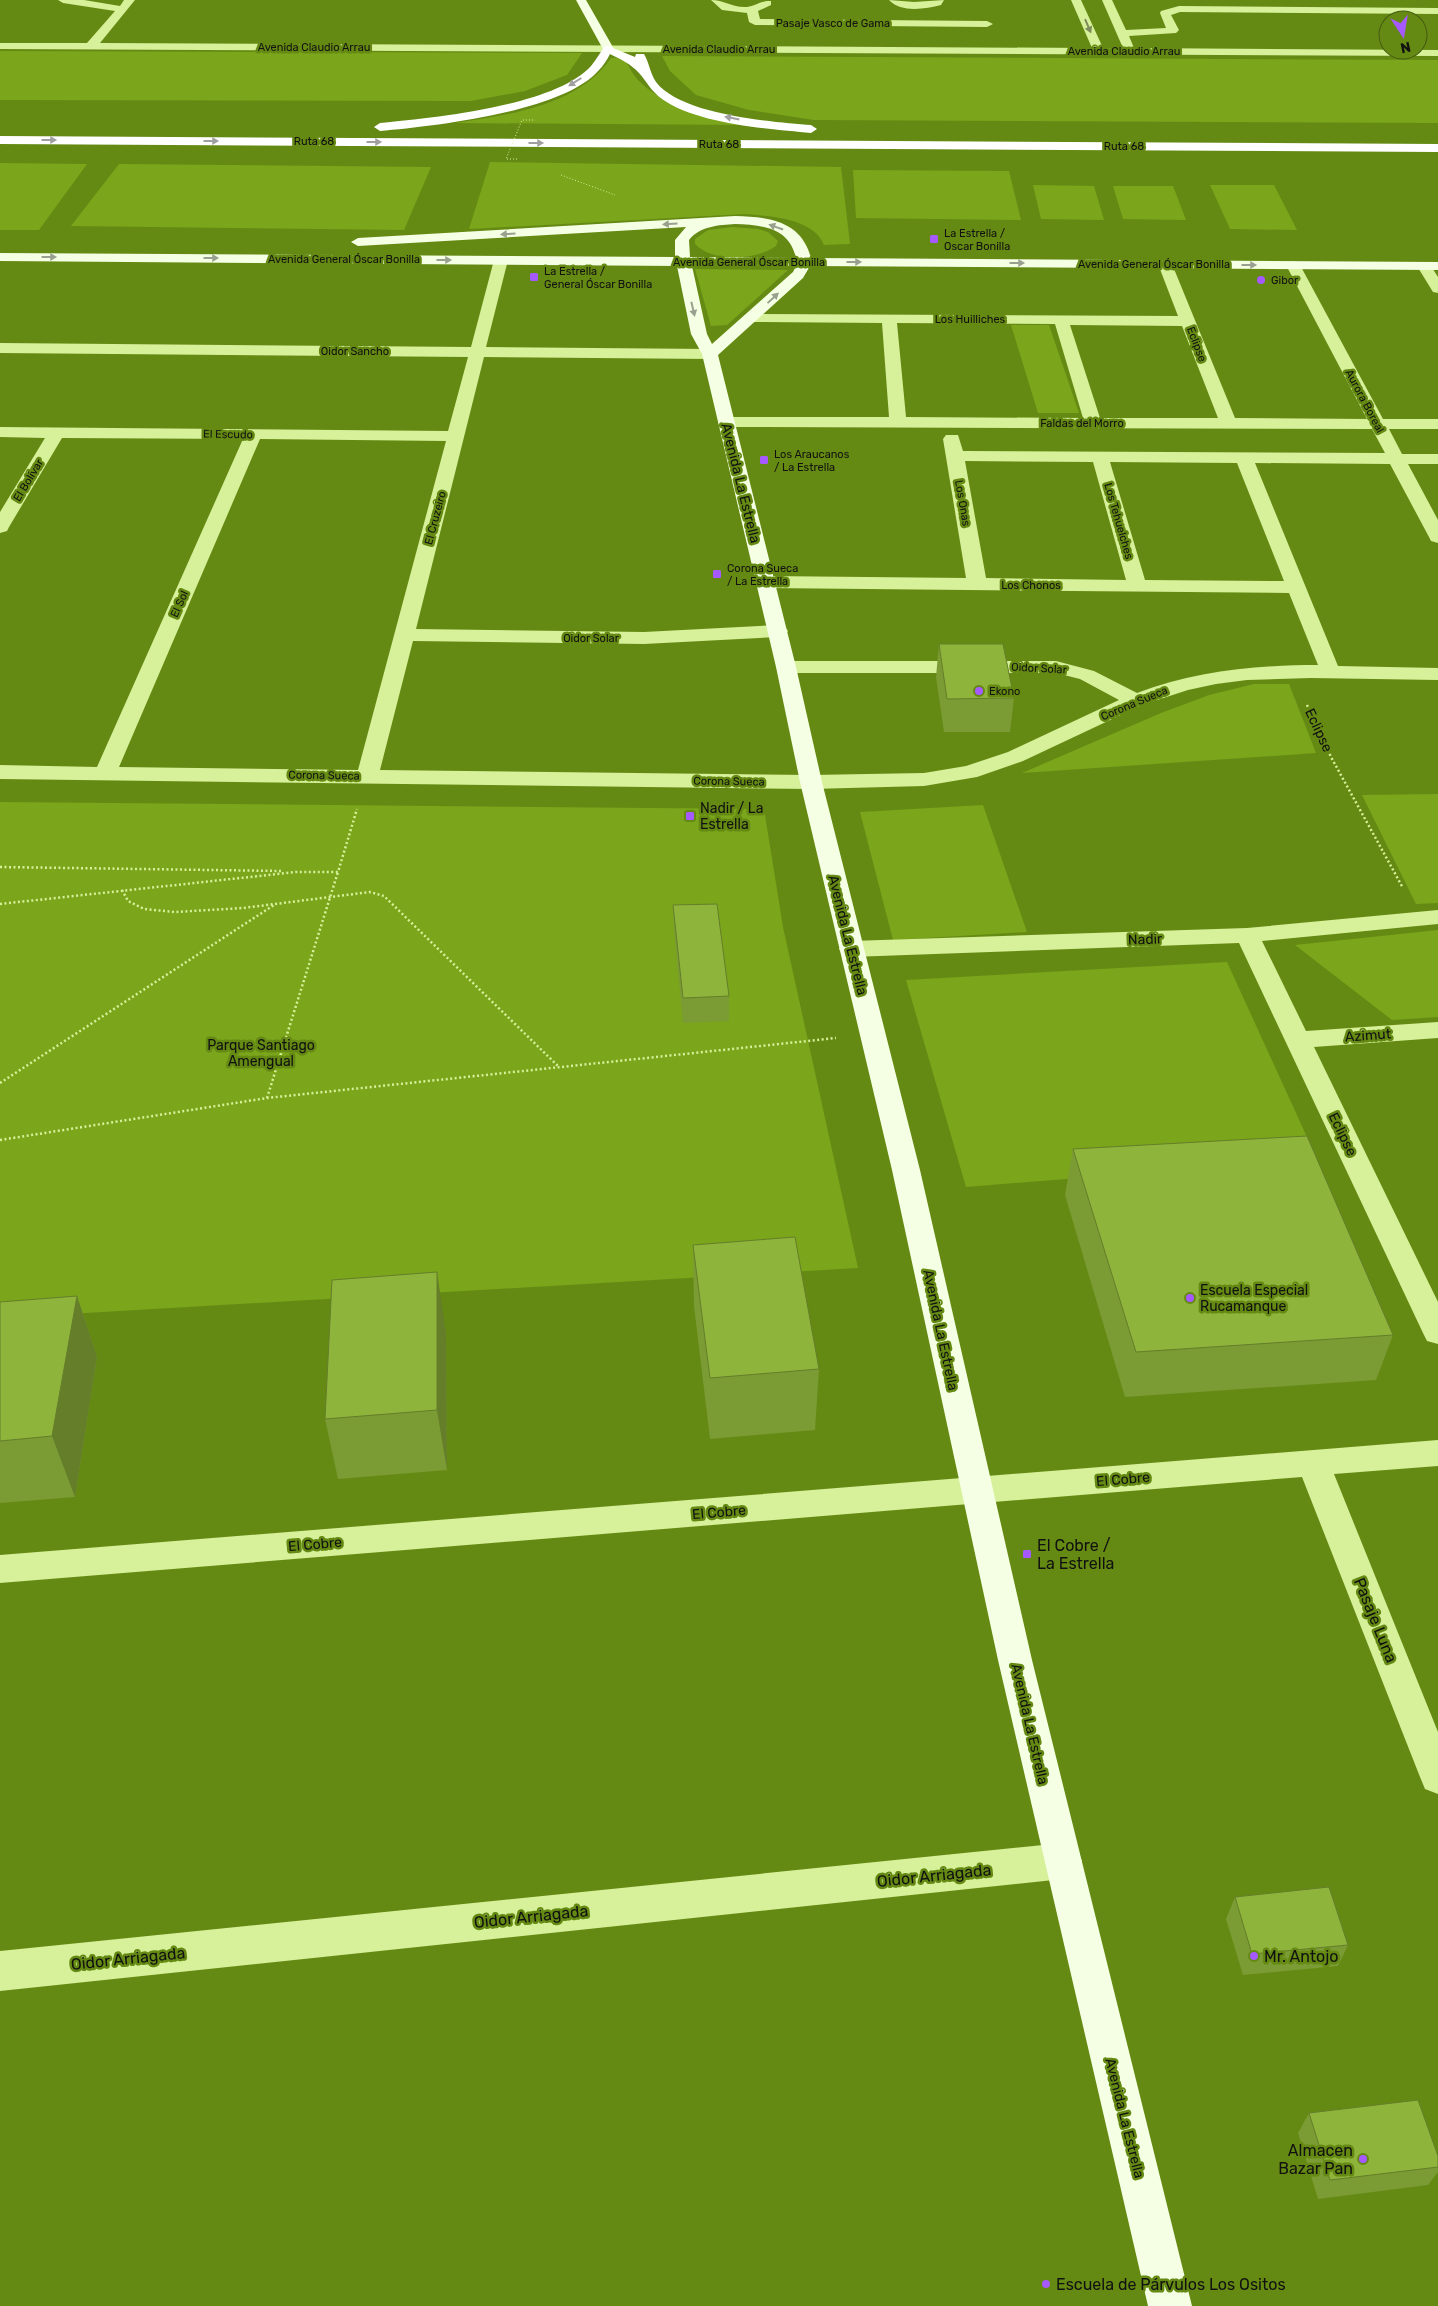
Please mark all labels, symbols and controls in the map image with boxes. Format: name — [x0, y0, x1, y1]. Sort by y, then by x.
north arrow — [1378, 10, 1428, 60]
street label: Pasaje Vasco de Gama — [776, 17, 890, 30]
one-way arrow — [1084, 19, 1092, 33]
text: N — [1399, 38, 1412, 57]
street label: Avenida Claudio Arrau — [258, 41, 370, 54]
street label: Avenida Claudio Arrau — [663, 43, 775, 56]
street label: Avenida Claudio Arrau — [1068, 45, 1180, 58]
one-way arrow — [568, 78, 581, 87]
one-way arrow — [723, 113, 739, 121]
street label: Ruta 68 — [294, 135, 334, 148]
one-way arrow — [41, 136, 57, 144]
one-way arrow — [203, 137, 219, 145]
one-way arrow — [366, 138, 382, 146]
street label: Ruta 68 — [699, 138, 739, 151]
one-way arrow — [528, 139, 544, 147]
street label: Ruta 68 — [1104, 140, 1144, 153]
one-way arrow — [662, 221, 678, 229]
one-way arrow — [768, 222, 783, 230]
place label: La Estrella / Oscar Bonilla — [944, 227, 1010, 253]
one-way arrow — [499, 231, 515, 239]
marker: La Estrella / Oscar Bonilla — [928, 233, 940, 245]
one-way arrow — [41, 253, 57, 261]
street label: Avenida General Óscar Bonilla — [268, 253, 420, 266]
one-way arrow — [203, 254, 219, 262]
one-way arrow — [436, 256, 452, 264]
street label: Avenida General Óscar Bonilla — [673, 256, 825, 269]
one-way arrow — [847, 258, 863, 266]
street label: Avenida General Óscar Bonilla — [1078, 258, 1230, 271]
one-way arrow — [1009, 260, 1025, 268]
one-way arrow — [1242, 261, 1258, 269]
place label: La Estrella / General Óscar Bonilla — [544, 265, 652, 291]
marker: La Estrella / General Óscar Bonilla — [528, 271, 540, 283]
marker: Gibor — [1255, 274, 1267, 286]
place label: Gibor — [1271, 274, 1299, 287]
one-way arrow — [766, 293, 779, 304]
one-way arrow — [690, 301, 698, 317]
street label: Los Huilliches — [935, 313, 1006, 326]
street label: Eclipse — [1184, 325, 1209, 363]
street label: Oidor Sancho — [321, 345, 389, 358]
street label: Aurora Boreal — [1342, 367, 1387, 435]
street label: Faldas del Morro — [1040, 417, 1124, 430]
street label: Avenida La Estrella — [717, 421, 764, 545]
street label: El Escudo — [203, 428, 253, 441]
place label: Los Araucanos / La Estrella — [774, 448, 850, 474]
marker: Los Araucanos / La Estrella — [758, 454, 770, 466]
street label: El Bolívar — [11, 456, 47, 504]
street label: Los Onas — [952, 479, 973, 527]
street label: Los Tehuelches — [1101, 482, 1136, 561]
street label: El Cruzeiro — [422, 490, 449, 546]
place label: Corona Sueca / La Estrella — [727, 562, 798, 588]
marker: Corona Sueca / La Estrella — [711, 568, 723, 580]
street label: Los Chonos — [1001, 579, 1061, 592]
street label: El Sol — [168, 589, 191, 620]
street label: Oidor Solar — [563, 632, 620, 645]
street label: Oidor Solar — [1011, 661, 1068, 676]
street label: Corona Sueca — [1099, 684, 1170, 723]
marker: Ekono — [973, 685, 985, 697]
place label: Ekono — [989, 685, 1020, 698]
street label: Eclipse — [1301, 706, 1336, 755]
street label: Corona Sueca — [288, 768, 360, 783]
street label: Corona Sueca — [693, 774, 765, 789]
place label: Nadir / La Estrella — [700, 800, 763, 833]
marker: Nadir / La Estrella — [684, 810, 696, 822]
street label: Avenida La Estrella — [824, 873, 871, 997]
street label: Nadir — [1127, 930, 1163, 949]
street label: Azimut — [1344, 1025, 1392, 1046]
park label: Parque Santiago Amengual — [207, 1037, 315, 1070]
street label: Eclipse — [1325, 1110, 1360, 1159]
street label: Avenida La Estrella — [919, 1268, 962, 1392]
place label: Escuela Especial Rucamanque — [1200, 1282, 1308, 1315]
marker: Escuela Especial Rucamanque — [1184, 1292, 1196, 1304]
street label: El Cobre — [1095, 1469, 1151, 1490]
street label: El Cobre — [691, 1502, 747, 1523]
street label: El Cobre — [287, 1534, 343, 1555]
place label: El Cobre / La Estrella — [1037, 1536, 1114, 1573]
marker: El Cobre / La Estrella — [1021, 1548, 1033, 1560]
street label: Pasaje Luna — [1350, 1575, 1401, 1665]
street label: Avenida La Estrella — [1007, 1662, 1052, 1786]
street label: Oidor Arriagada — [876, 1860, 992, 1891]
street label: Oidor Arriagada — [473, 1901, 589, 1932]
street label: Oidor Arriagada — [70, 1943, 186, 1974]
place label: Mr. Antojo — [1264, 1947, 1338, 1966]
marker: Mr. Antojo — [1248, 1950, 1260, 1962]
street label: Avenida La Estrella — [1101, 2056, 1148, 2180]
place label: Almacen Bazar Pan — [1278, 2141, 1353, 2178]
marker: Almacen Bazar Pan — [1357, 2153, 1369, 2165]
place label: Escuela de Párvulos Los Ositos — [1056, 2275, 1286, 2294]
marker: Escuela de Párvulos Los Ositos — [1040, 2278, 1052, 2290]

